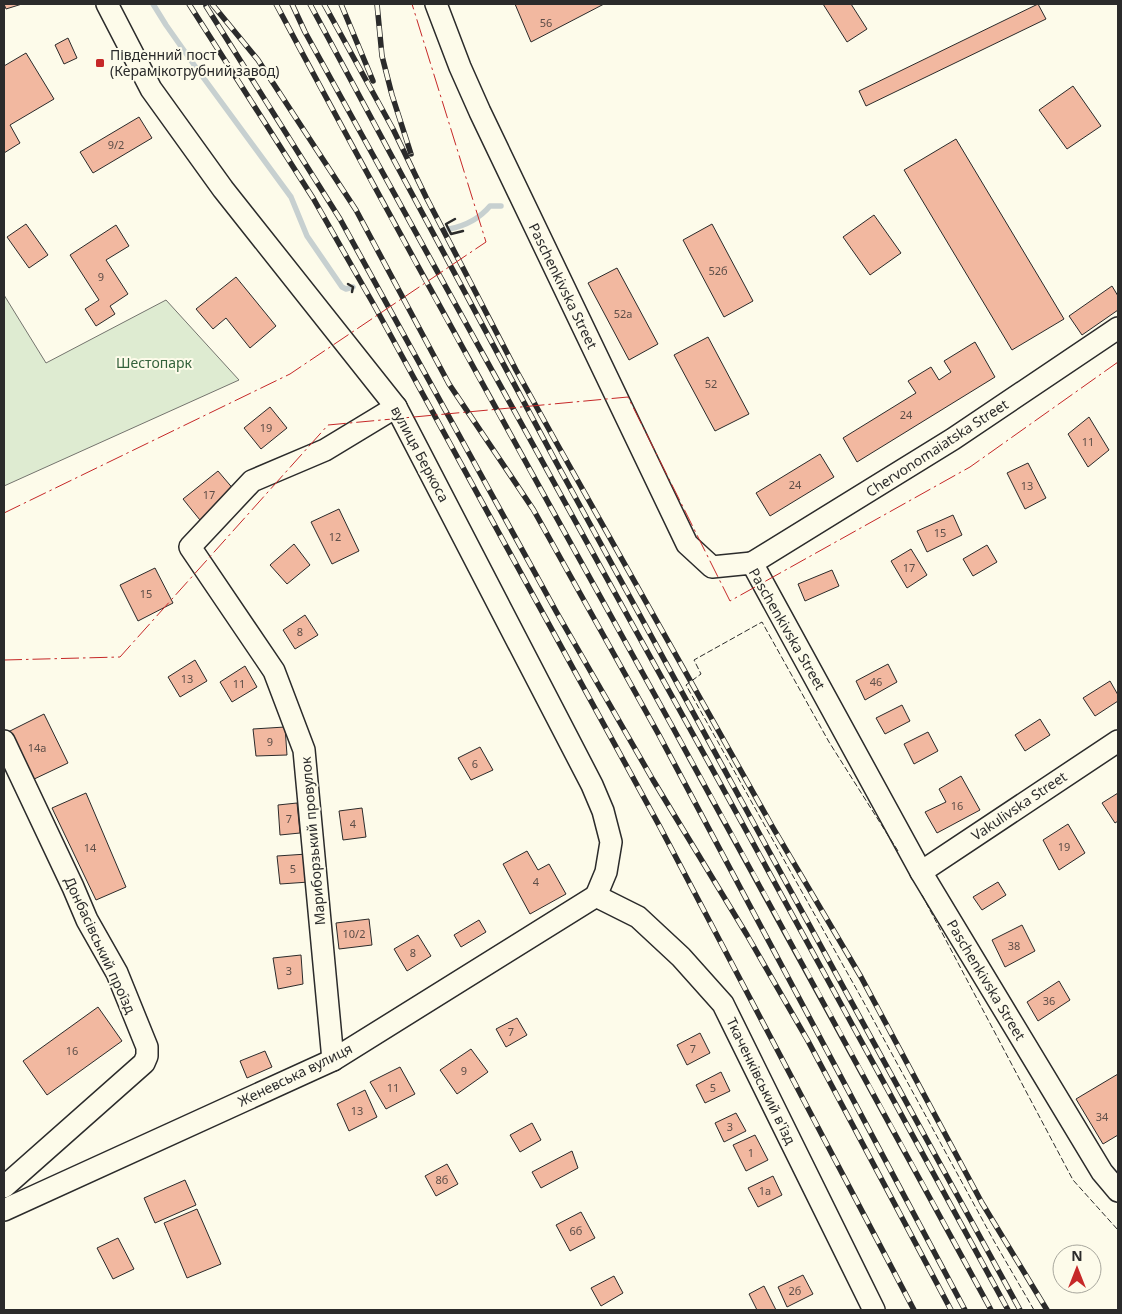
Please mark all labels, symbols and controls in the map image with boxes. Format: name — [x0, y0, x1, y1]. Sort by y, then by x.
house number: 56 — [540, 15, 552, 30]
place label: Південний пост (Керамікотрубний завод) — [110, 45, 279, 80]
marker: Південний пост (Керамікотрубний завод) — [94, 57, 106, 69]
house number: 9/2 — [108, 137, 124, 152]
street label: Paschenkivska Street — [525, 220, 602, 352]
house number: 52б — [708, 263, 728, 278]
house number: 9 — [98, 269, 104, 284]
house number: 52а — [614, 306, 632, 321]
park label: Шестопарк — [116, 353, 193, 372]
house number: 52 — [705, 376, 717, 391]
street label: Chervonomaiatska Street — [862, 394, 1012, 501]
street label: вулиця Беркоса — [387, 402, 454, 505]
house number: 24 — [900, 407, 913, 422]
house number: 19 — [260, 420, 272, 435]
house number: 11 — [1082, 434, 1094, 449]
house number: 24 — [789, 477, 802, 492]
house number: 13 — [1021, 478, 1033, 493]
house number: 17 — [203, 487, 215, 502]
house number: 15 — [934, 525, 946, 540]
house number: 12 — [329, 529, 341, 544]
house number: 17 — [903, 560, 915, 575]
street label: Paschenkivska Street — [745, 564, 830, 693]
house number: 15 — [140, 586, 152, 601]
house number: 8 — [297, 624, 303, 639]
house number: 13 — [181, 671, 193, 686]
house number: 46 — [870, 674, 882, 689]
house number: 11 — [233, 676, 245, 691]
house number: 9 — [267, 734, 273, 749]
house number: 14а — [28, 740, 46, 755]
street label: Мариборзький провулок — [296, 755, 329, 926]
house number: 6 — [472, 756, 478, 771]
street label: Vakulivska Street — [967, 767, 1070, 845]
house number: 16 — [951, 798, 963, 813]
house number: 7 — [286, 811, 292, 826]
house number: 4 — [350, 816, 357, 831]
house number: 19 — [1058, 839, 1070, 854]
house number: 14 — [84, 840, 97, 855]
house number: 5 — [290, 861, 296, 876]
street label: Донбасівський проїзд — [60, 873, 141, 1017]
house number: 4 — [533, 874, 540, 889]
street label: Paschenkivska Street — [943, 916, 1030, 1044]
house number: 10/2 — [343, 926, 365, 941]
house number: 38 — [1008, 938, 1020, 953]
house number: 8 — [410, 945, 416, 960]
house number: 3 — [286, 963, 292, 978]
house number: 36 — [1043, 993, 1055, 1008]
street label: Ткаченківський в'їзд — [722, 1014, 801, 1148]
house number: 7 — [508, 1024, 514, 1039]
street label: Женевська вулиця — [234, 1039, 355, 1111]
house number: 7 — [690, 1041, 696, 1056]
house number: 16 — [66, 1043, 78, 1058]
house number: 9 — [461, 1063, 467, 1078]
house number: 11 — [387, 1080, 399, 1095]
house number: 5 — [710, 1080, 716, 1095]
house number: 13 — [351, 1103, 363, 1118]
house number: 34 — [1096, 1109, 1109, 1124]
house number: 3 — [727, 1119, 733, 1134]
house number: 1 — [748, 1145, 754, 1160]
house number: 8б — [436, 1172, 449, 1187]
house number: 1а — [759, 1183, 771, 1198]
house number: 6б — [570, 1223, 583, 1238]
north arrow — [1052, 1244, 1102, 1294]
text: N — [1071, 1246, 1083, 1265]
house number: 2б — [789, 1283, 802, 1298]

